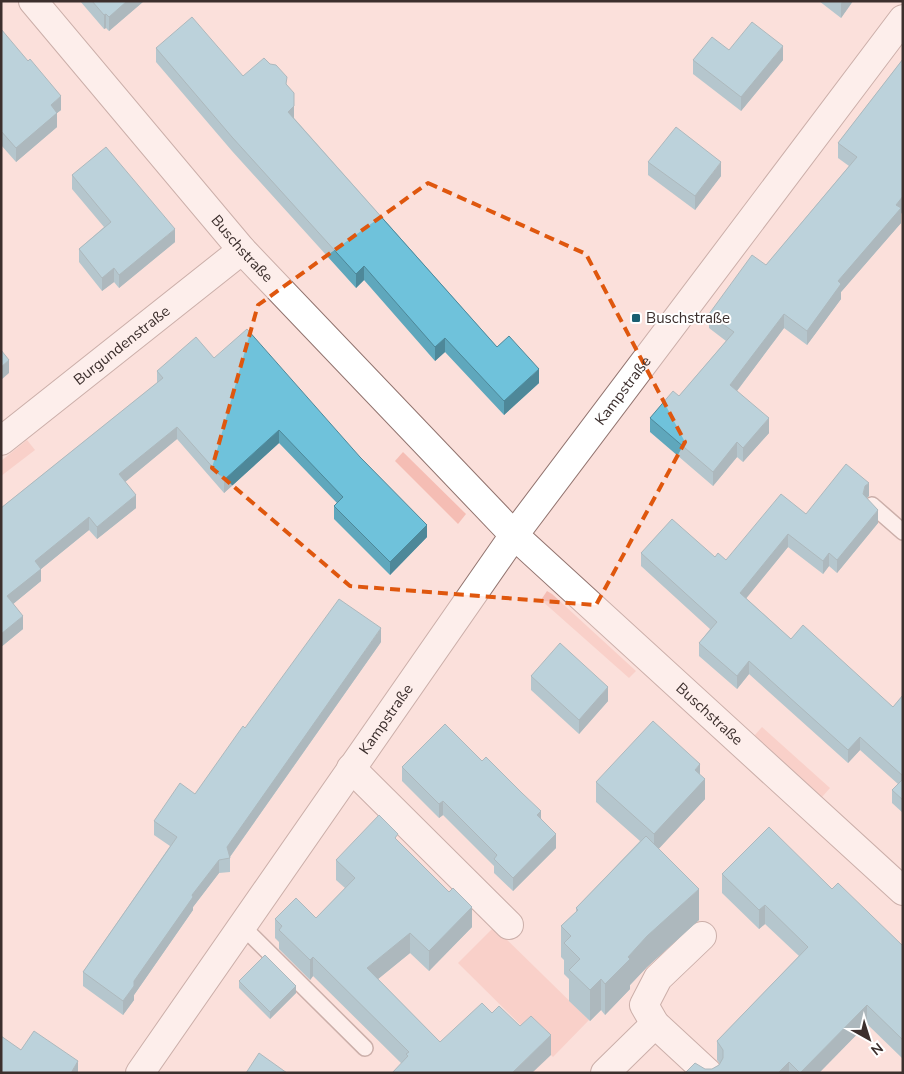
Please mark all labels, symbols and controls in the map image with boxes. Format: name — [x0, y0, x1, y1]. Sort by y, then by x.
street label: Buschstraße — [207, 211, 278, 287]
street label: Burgundenstraße — [69, 301, 174, 390]
place label: Buschstraße — [646, 308, 730, 328]
marker: Buschstraße — [630, 312, 642, 324]
street label: Kampstraße — [590, 352, 655, 429]
street label: Buschstraße — [672, 678, 747, 750]
street label: Kampstraße — [354, 680, 418, 758]
north arrow — [844, 1014, 894, 1064]
text: N — [867, 1038, 887, 1059]

